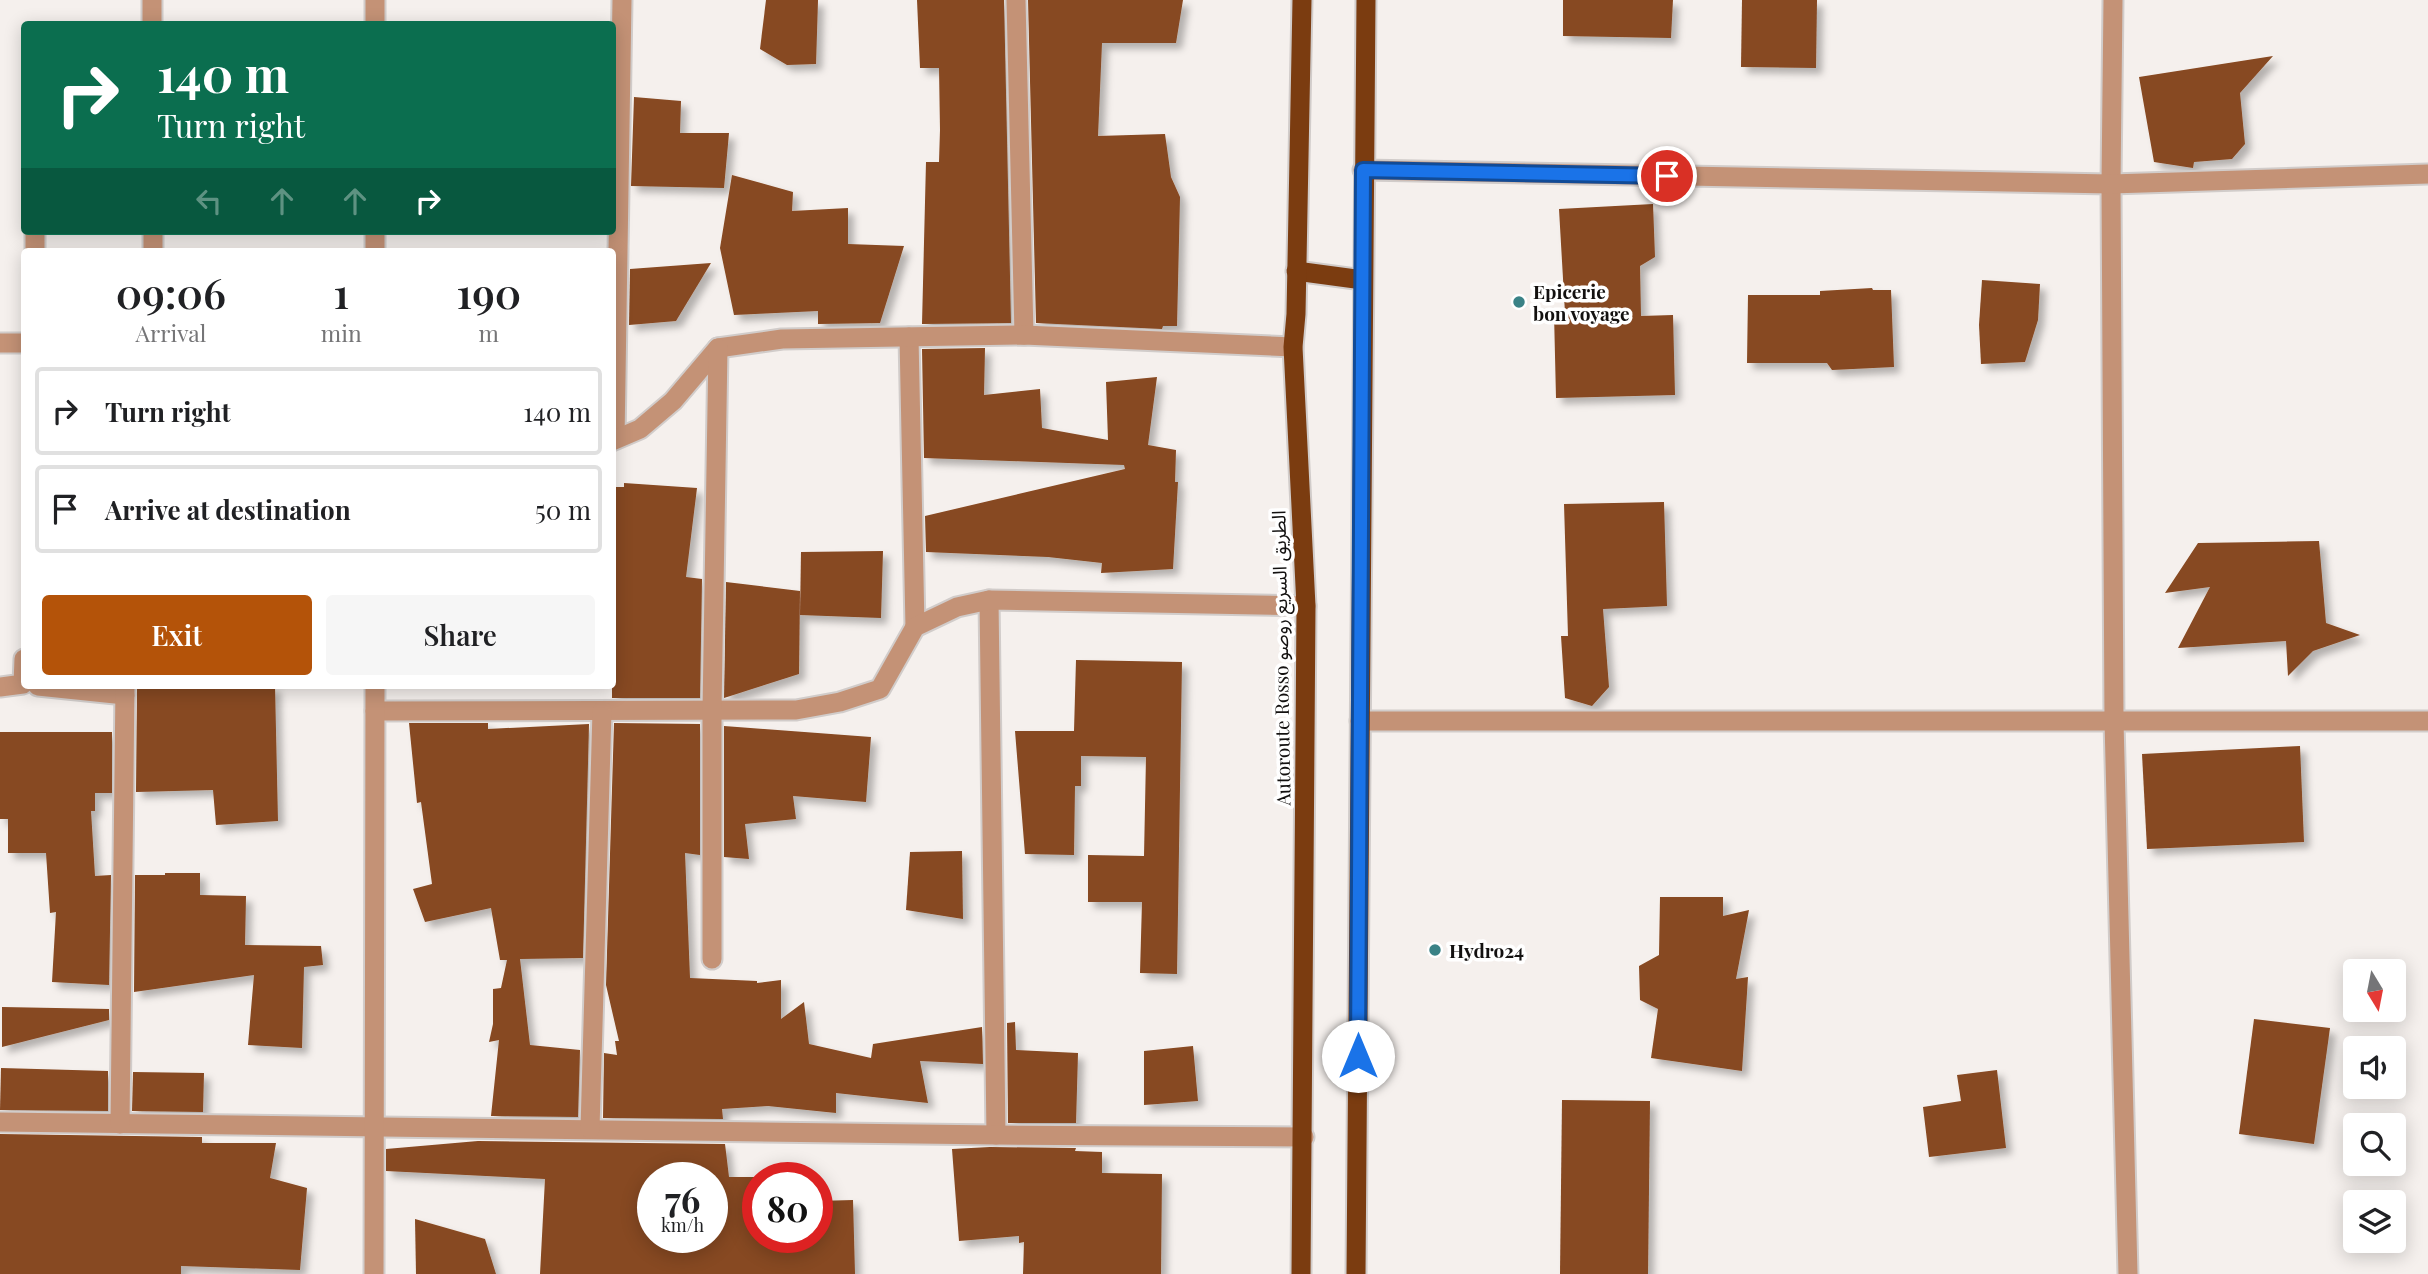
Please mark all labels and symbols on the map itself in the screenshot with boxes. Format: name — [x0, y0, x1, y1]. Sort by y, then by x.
pin — [1637, 146, 1697, 206]
place label: Epicerie bon voyage — [1533, 278, 1630, 326]
marker: Epicerie bon voyage — [1511, 294, 1527, 310]
street label: Autoroute Rosso الطريق السريع روصو — [1264, 510, 1299, 807]
place label: Hydro24 — [1449, 937, 1524, 963]
marker: Hydro24 — [1427, 942, 1443, 958]
north arrow — [2343, 959, 2406, 1022]
position arrow — [1321, 1019, 1395, 1093]
speed limit sign: 80 — [742, 1162, 833, 1253]

